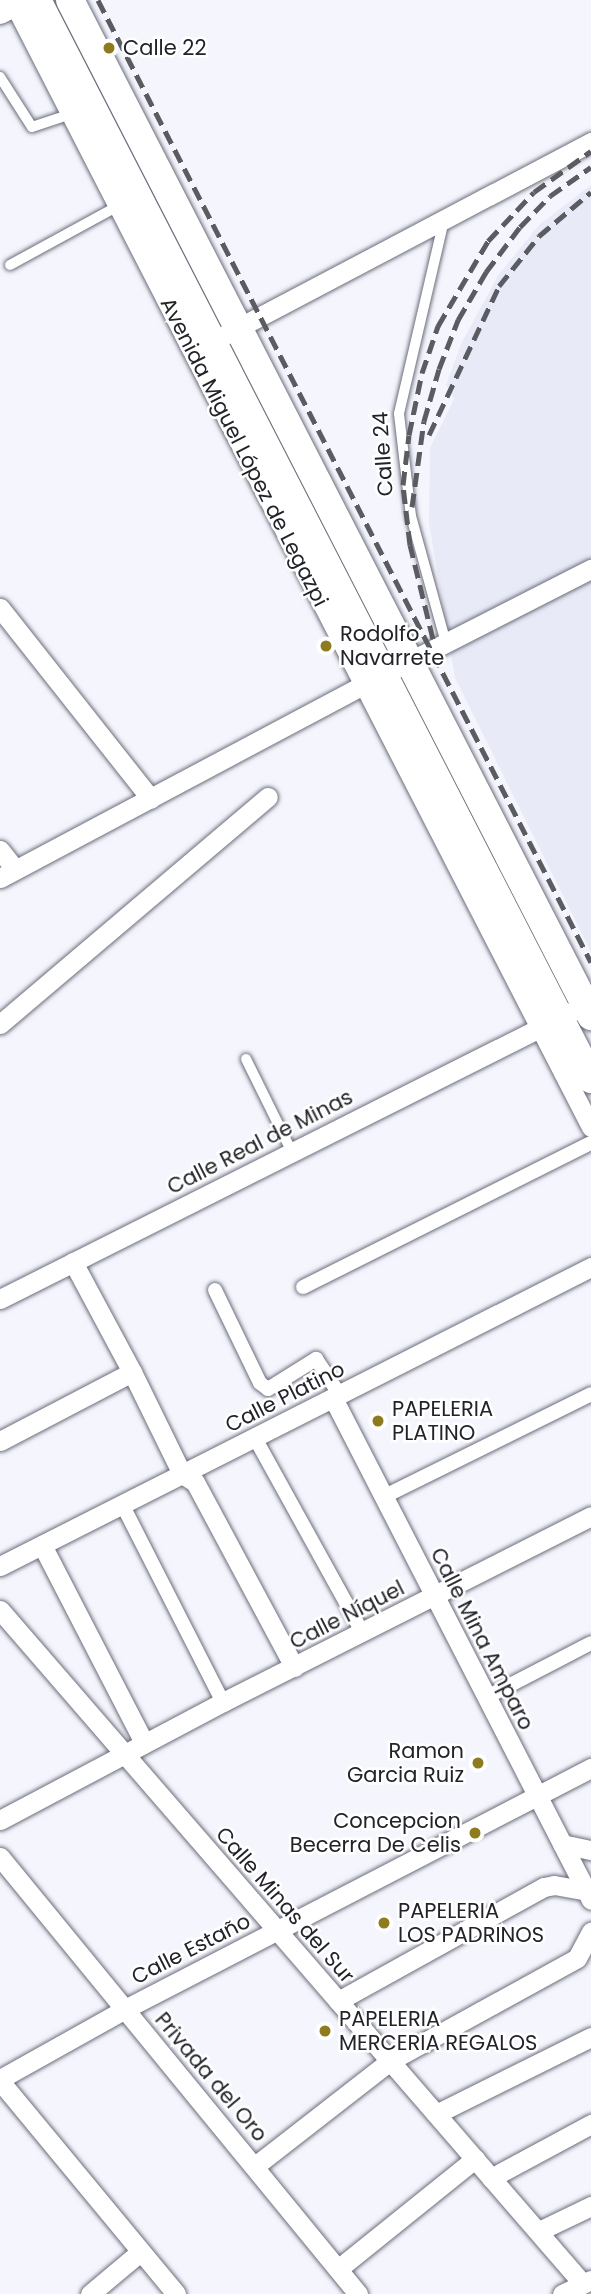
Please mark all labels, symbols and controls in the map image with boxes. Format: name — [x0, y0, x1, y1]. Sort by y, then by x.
place label: Calle 22 — [123, 35, 207, 61]
marker: Calle 22 — [101, 40, 117, 56]
street label: Avenida Miguel López de Legazpi — [155, 293, 333, 611]
street label: Calle 24 — [367, 411, 399, 497]
place label: Rodolfo Navarrete — [340, 621, 444, 671]
marker: Rodolfo Navarrete — [318, 638, 334, 654]
street label: Calle Real de Minas — [163, 1084, 357, 1200]
street label: Calle Platino — [221, 1356, 349, 1438]
place label: PAPELERIA PLATINO — [392, 1396, 493, 1446]
marker: PAPELERIA PLATINO — [370, 1413, 386, 1429]
street label: Calle Mina Amparo — [425, 1544, 539, 1734]
street label: Calle Níquel — [286, 1575, 408, 1655]
place label: Ramon Garcia Ruiz — [347, 1738, 464, 1788]
marker: Ramon Garcia Ruiz — [470, 1755, 486, 1771]
place label: Concepcion Becerra De Celis — [290, 1808, 461, 1858]
street label: Calle Minas del Sur — [210, 1822, 360, 1988]
marker: Concepcion Becerra De Celis — [467, 1825, 483, 1841]
place label: PAPELERIA LOS PADRINOS — [398, 1898, 544, 1948]
street label: Calle Estaño — [127, 1908, 255, 1990]
marker: PAPELERIA LOS PADRINOS — [376, 1915, 392, 1931]
place label: PAPELERIA MERCERIA REGALOS — [339, 2006, 537, 2056]
street label: Privada del Oro — [150, 2007, 272, 2147]
marker: PAPELERIA MERCERIA REGALOS — [317, 2023, 333, 2039]

